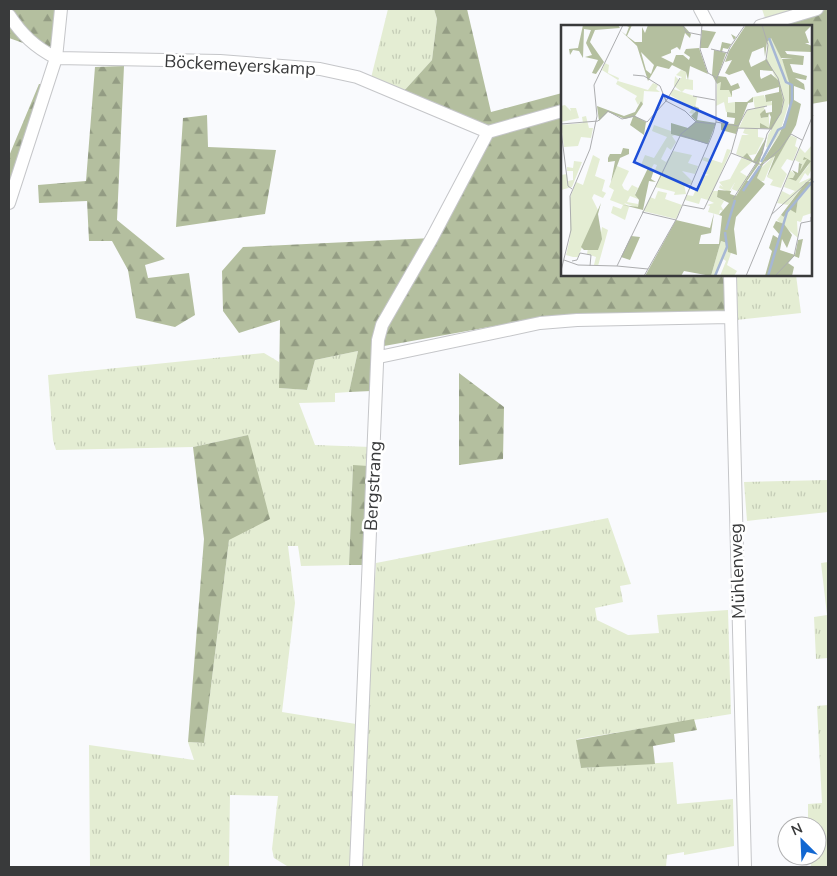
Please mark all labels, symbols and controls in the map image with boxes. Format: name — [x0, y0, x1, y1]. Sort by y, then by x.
inset map — [561, 25, 812, 276]
street label: Böckemeyerskamp — [164, 49, 316, 81]
street label: Bergstrang — [359, 440, 387, 532]
street label: Mühlenweg — [723, 523, 751, 619]
north arrow — [777, 816, 827, 866]
text: N — [788, 819, 806, 840]

